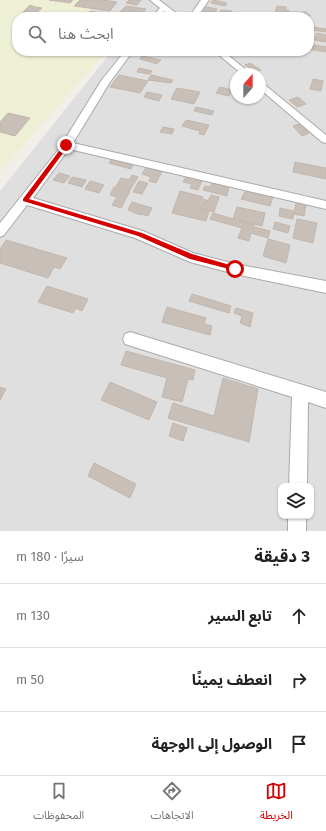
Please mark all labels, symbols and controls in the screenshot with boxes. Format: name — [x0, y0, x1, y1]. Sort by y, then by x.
search box — [12, 12, 314, 56]
icon: search — [26, 23, 48, 45]
text: ابحث هنا — [58, 25, 114, 43]
north arrow — [230, 68, 266, 104]
route end — [57, 136, 75, 154]
route start — [226, 260, 244, 278]
map controls — [278, 483, 314, 519]
button: layers — [278, 483, 314, 519]
text: 3 دقيقة — [254, 546, 310, 567]
text: سيرًا · 180 m — [16, 549, 84, 564]
icon: ahead — [288, 605, 310, 627]
text: تابع السير — [208, 607, 272, 625]
text: 130 m — [16, 608, 50, 623]
icon: right — [288, 669, 310, 691]
text: انعطف يمينًا — [192, 671, 272, 689]
text: 50 m — [16, 672, 44, 687]
icon: arrive — [288, 733, 310, 755]
text: الوصول إلى الوجهة — [152, 735, 272, 753]
tab: المحفوظات — [33, 780, 84, 827]
tab: الاتجاهات — [151, 780, 194, 827]
tab: الخريطة — [260, 780, 293, 827]

